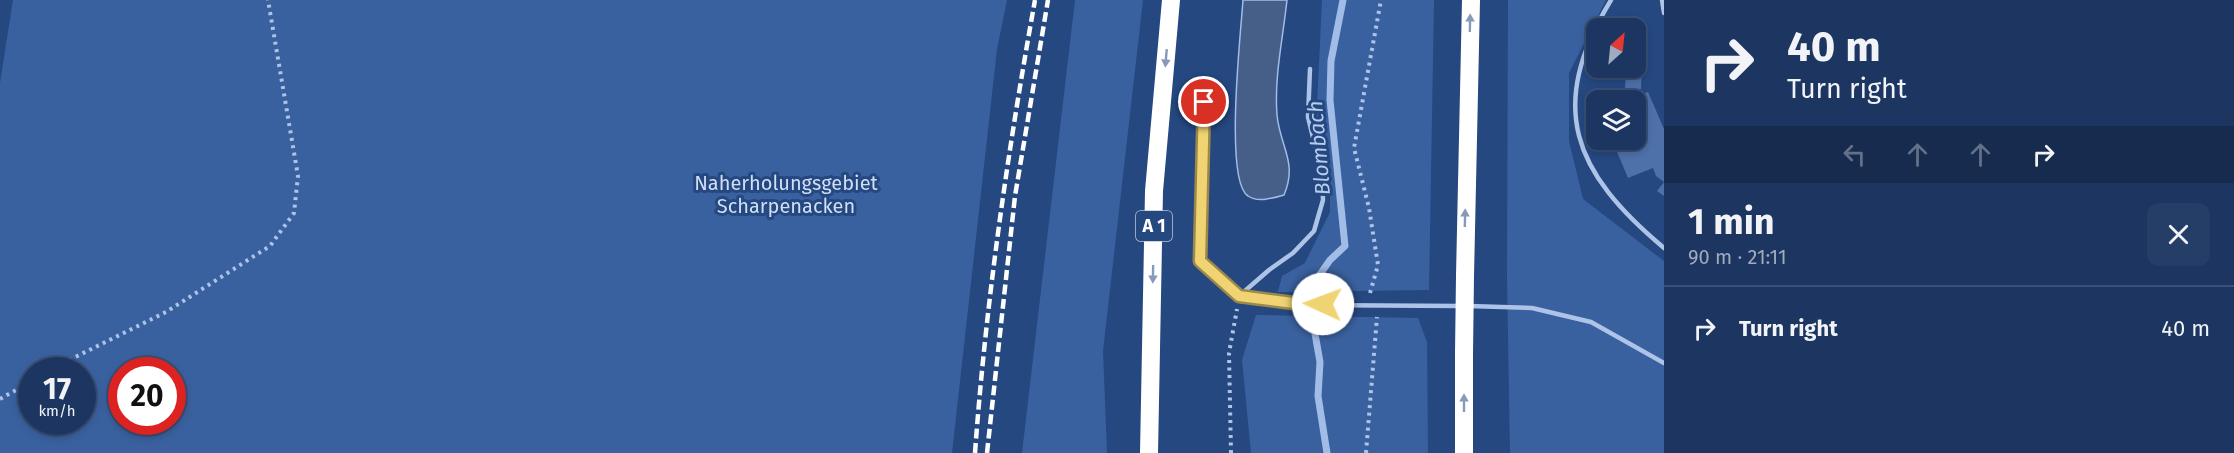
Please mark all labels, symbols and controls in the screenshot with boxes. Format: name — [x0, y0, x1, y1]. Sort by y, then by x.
one-way arrow — [1465, 14, 1475, 33]
north arrow — [1586, 18, 1646, 78]
map controls — [1586, 18, 1646, 150]
text: 40 m — [1787, 22, 1881, 72]
icon: right — [1688, 24, 1766, 102]
one-way arrow — [1161, 49, 1171, 68]
text: Turn right — [1787, 73, 1907, 105]
pin — [1178, 76, 1229, 127]
icon: arrive — [1187, 85, 1220, 118]
button: layers — [1586, 90, 1646, 150]
water label: Blombach — [1302, 100, 1336, 196]
icon: left — [1838, 138, 1871, 171]
icon: ahead — [1901, 138, 1934, 171]
icon: ahead — [1964, 138, 1997, 171]
icon: right — [2027, 138, 2060, 171]
park label: Naherholungsgebiet Scharpenacken — [694, 171, 879, 218]
text: 1 min — [1688, 200, 1775, 244]
button: close — [2147, 203, 2210, 266]
one-way arrow — [1461, 208, 1470, 227]
road number: A 1 — [1136, 211, 1172, 241]
text: 90 m · 21:11 — [1688, 245, 1787, 269]
one-way arrow — [1148, 264, 1157, 283]
position arrow — [1291, 272, 1355, 336]
icon: right — [1688, 312, 1721, 345]
text: Turn right — [1739, 315, 1838, 342]
text: 40 m — [2161, 315, 2210, 342]
speed limit sign: 20 — [108, 357, 186, 435]
text: 17 — [43, 371, 71, 407]
one-way arrow — [1459, 393, 1469, 412]
text: km/h — [38, 402, 76, 420]

